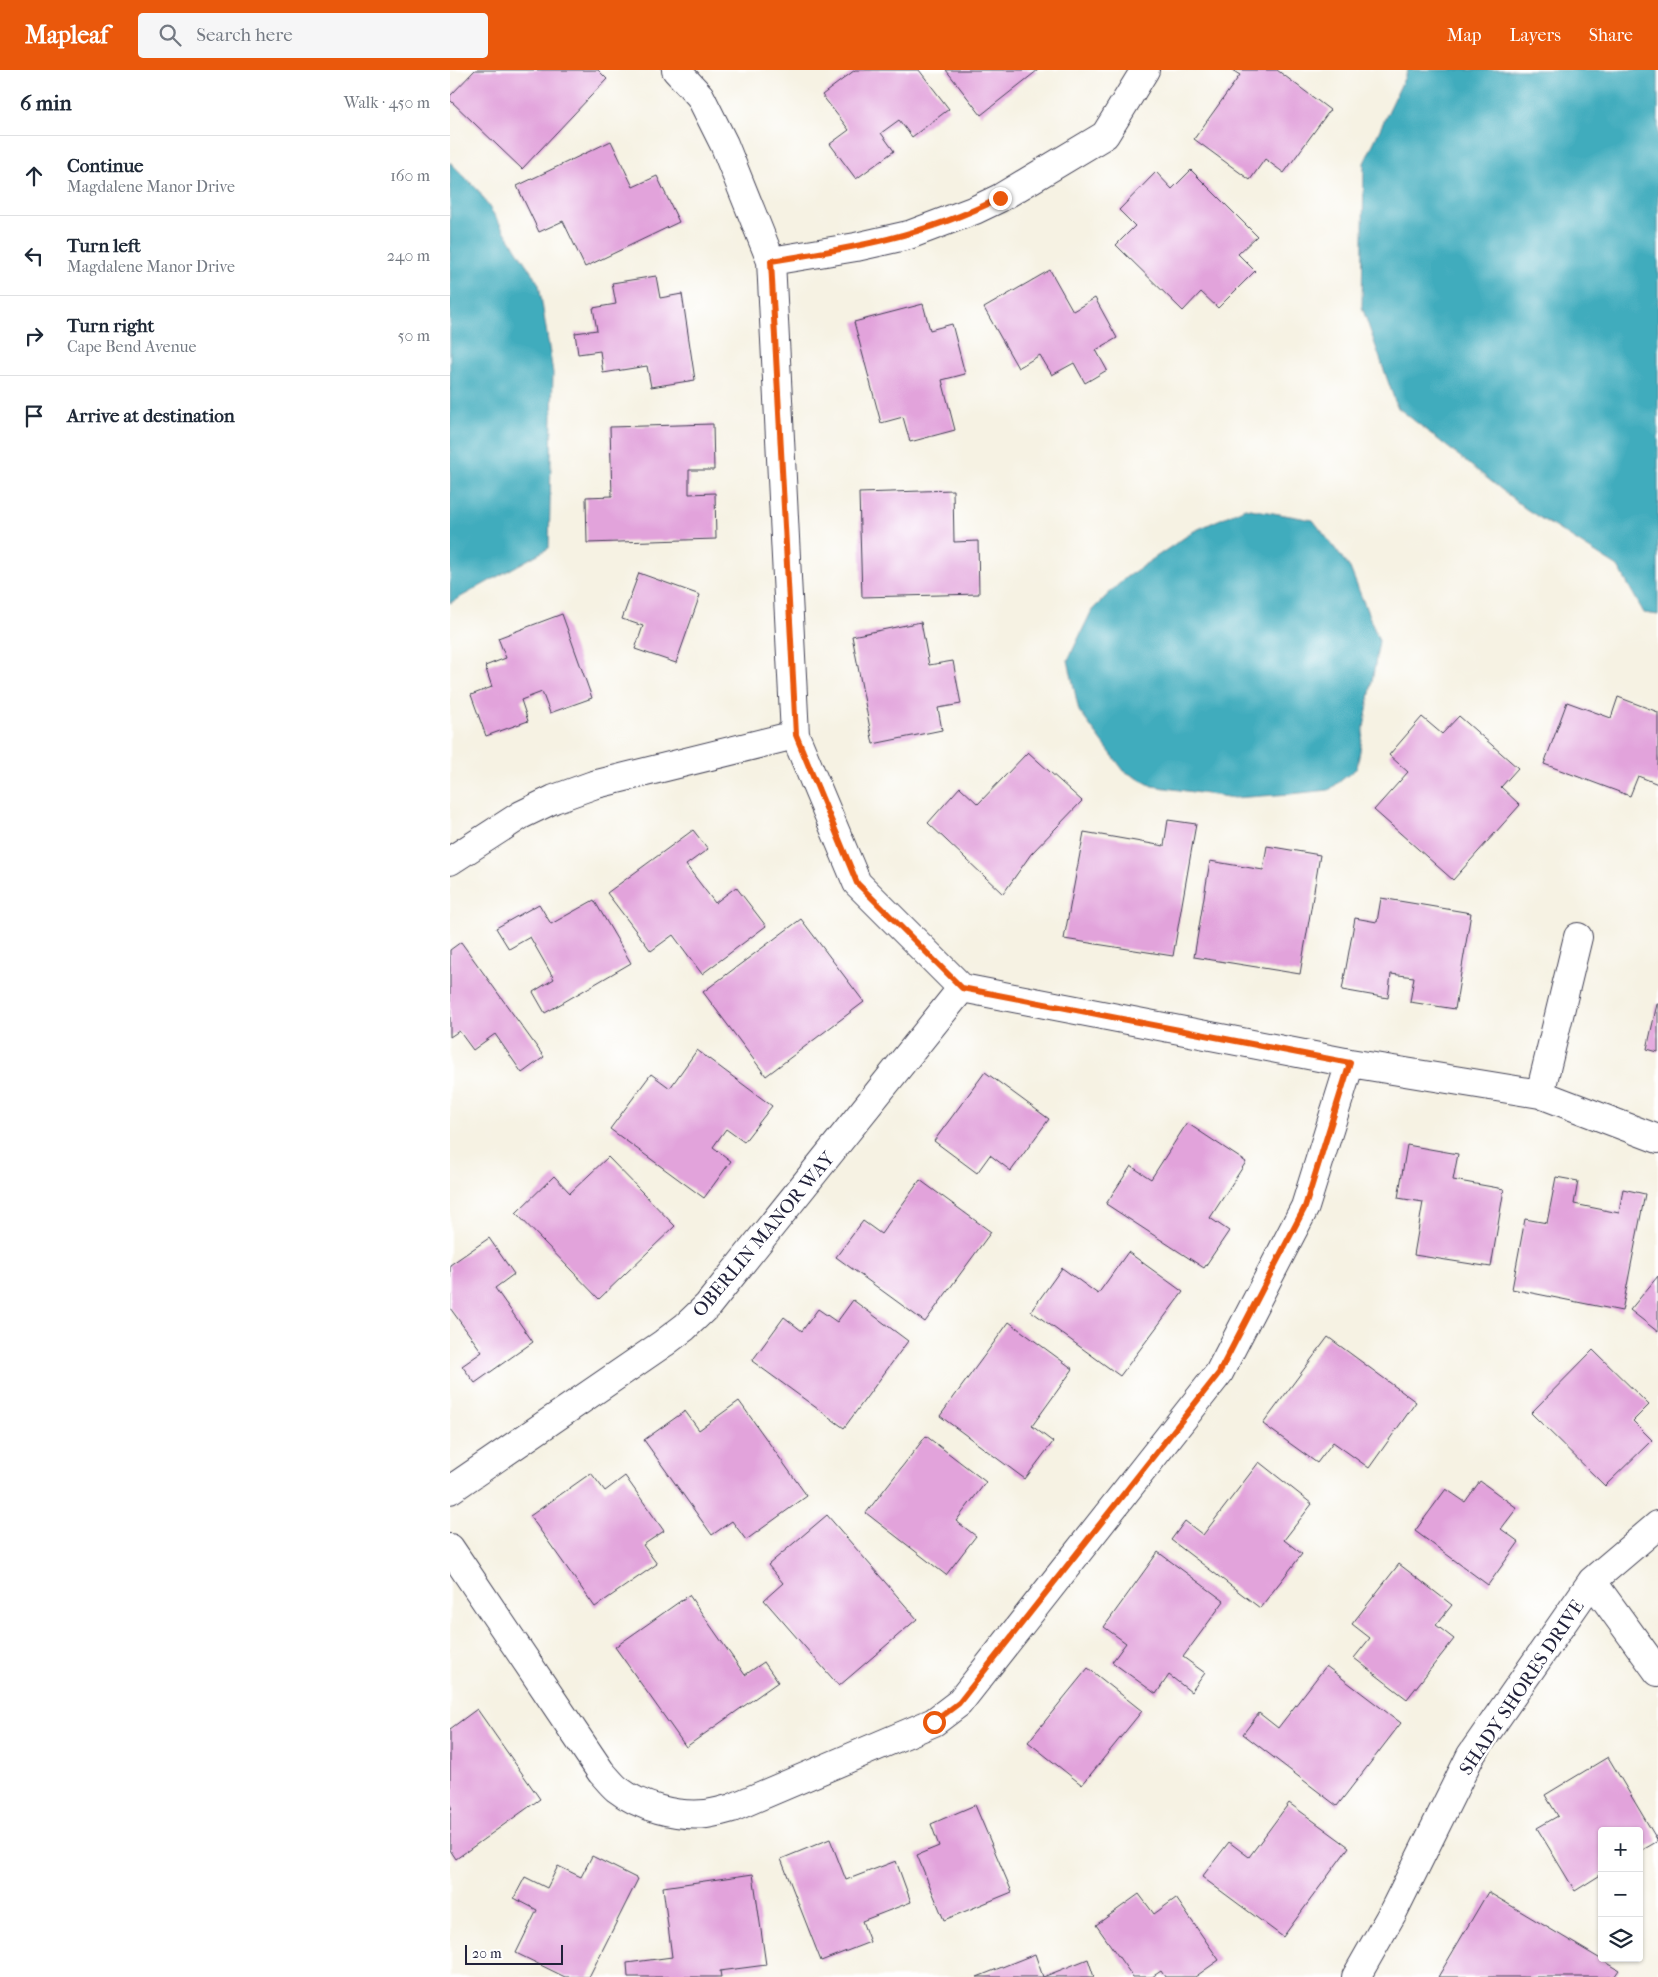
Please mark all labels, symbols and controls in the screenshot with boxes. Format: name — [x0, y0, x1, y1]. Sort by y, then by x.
search box — [138, 13, 488, 58]
text: Mapleaf — [25, 21, 108, 49]
icon: search — [156, 21, 184, 49]
text: Search here — [196, 24, 293, 46]
text: Map — [1447, 25, 1481, 46]
text: Layers — [1509, 25, 1561, 46]
text: Share — [1589, 25, 1633, 46]
text: 6 min — [20, 91, 72, 115]
text: Walk · 450 m — [344, 93, 430, 112]
text: Continue — [67, 155, 143, 177]
icon: ahead — [20, 162, 48, 190]
text: 160 m — [390, 166, 430, 185]
text: Magdalene Manor Drive — [67, 177, 235, 196]
route end — [989, 187, 1012, 210]
text: Turn left — [67, 235, 141, 257]
icon: left — [20, 242, 48, 270]
text: 240 m — [387, 246, 430, 265]
text: Magdalene Manor Drive — [67, 257, 235, 276]
text: Turn right — [67, 315, 154, 337]
icon: right — [20, 322, 48, 350]
text: 50 m — [398, 326, 430, 345]
text: Cape Bend Avenue — [67, 337, 197, 356]
icon: arrive — [20, 402, 48, 430]
text: Arrive at destination — [67, 405, 235, 427]
street label: OBERLIN MANOR WAY — [688, 1147, 840, 1322]
street label: SHADY SHORES DRIVE — [1455, 1596, 1589, 1779]
route start — [923, 1711, 946, 1734]
map controls — [1598, 1827, 1643, 1962]
button: + — [1598, 1827, 1643, 1872]
button: − — [1598, 1872, 1643, 1917]
button: layers — [1598, 1917, 1643, 1962]
scale bar — [465, 1942, 562, 1965]
text: 20 m — [472, 1945, 502, 1962]

